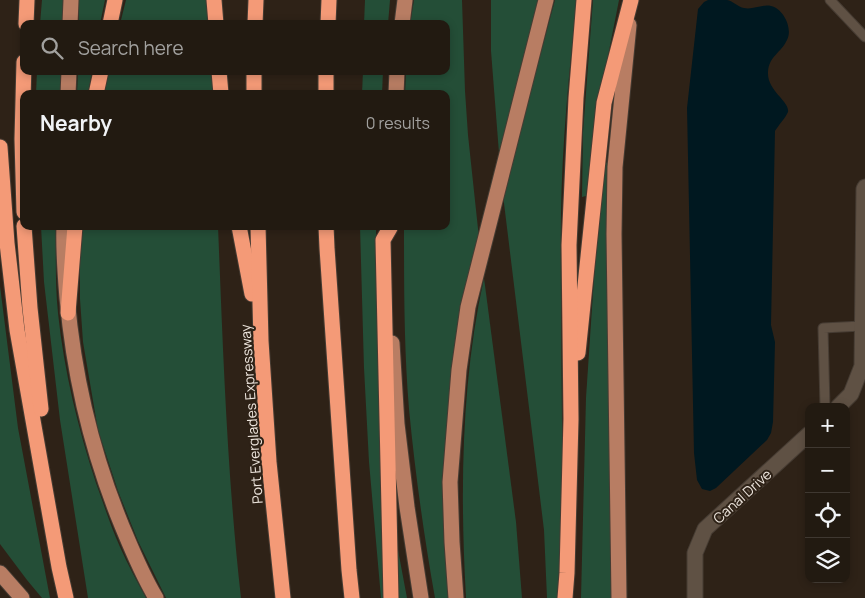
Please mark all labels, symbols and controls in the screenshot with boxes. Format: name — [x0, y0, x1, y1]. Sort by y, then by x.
search box — [20, 20, 450, 75]
icon: search — [38, 34, 66, 62]
text: Search here — [78, 35, 184, 61]
text: Nearby — [40, 109, 112, 137]
text: 0 results — [366, 112, 430, 134]
street label: Port Everglades Expressway — [235, 323, 267, 504]
map controls — [805, 403, 850, 583]
button: + — [805, 403, 850, 448]
button: − — [805, 448, 850, 493]
street label: Canal Drive — [709, 465, 775, 527]
button: locate — [805, 493, 850, 538]
button: layers — [805, 538, 850, 583]

